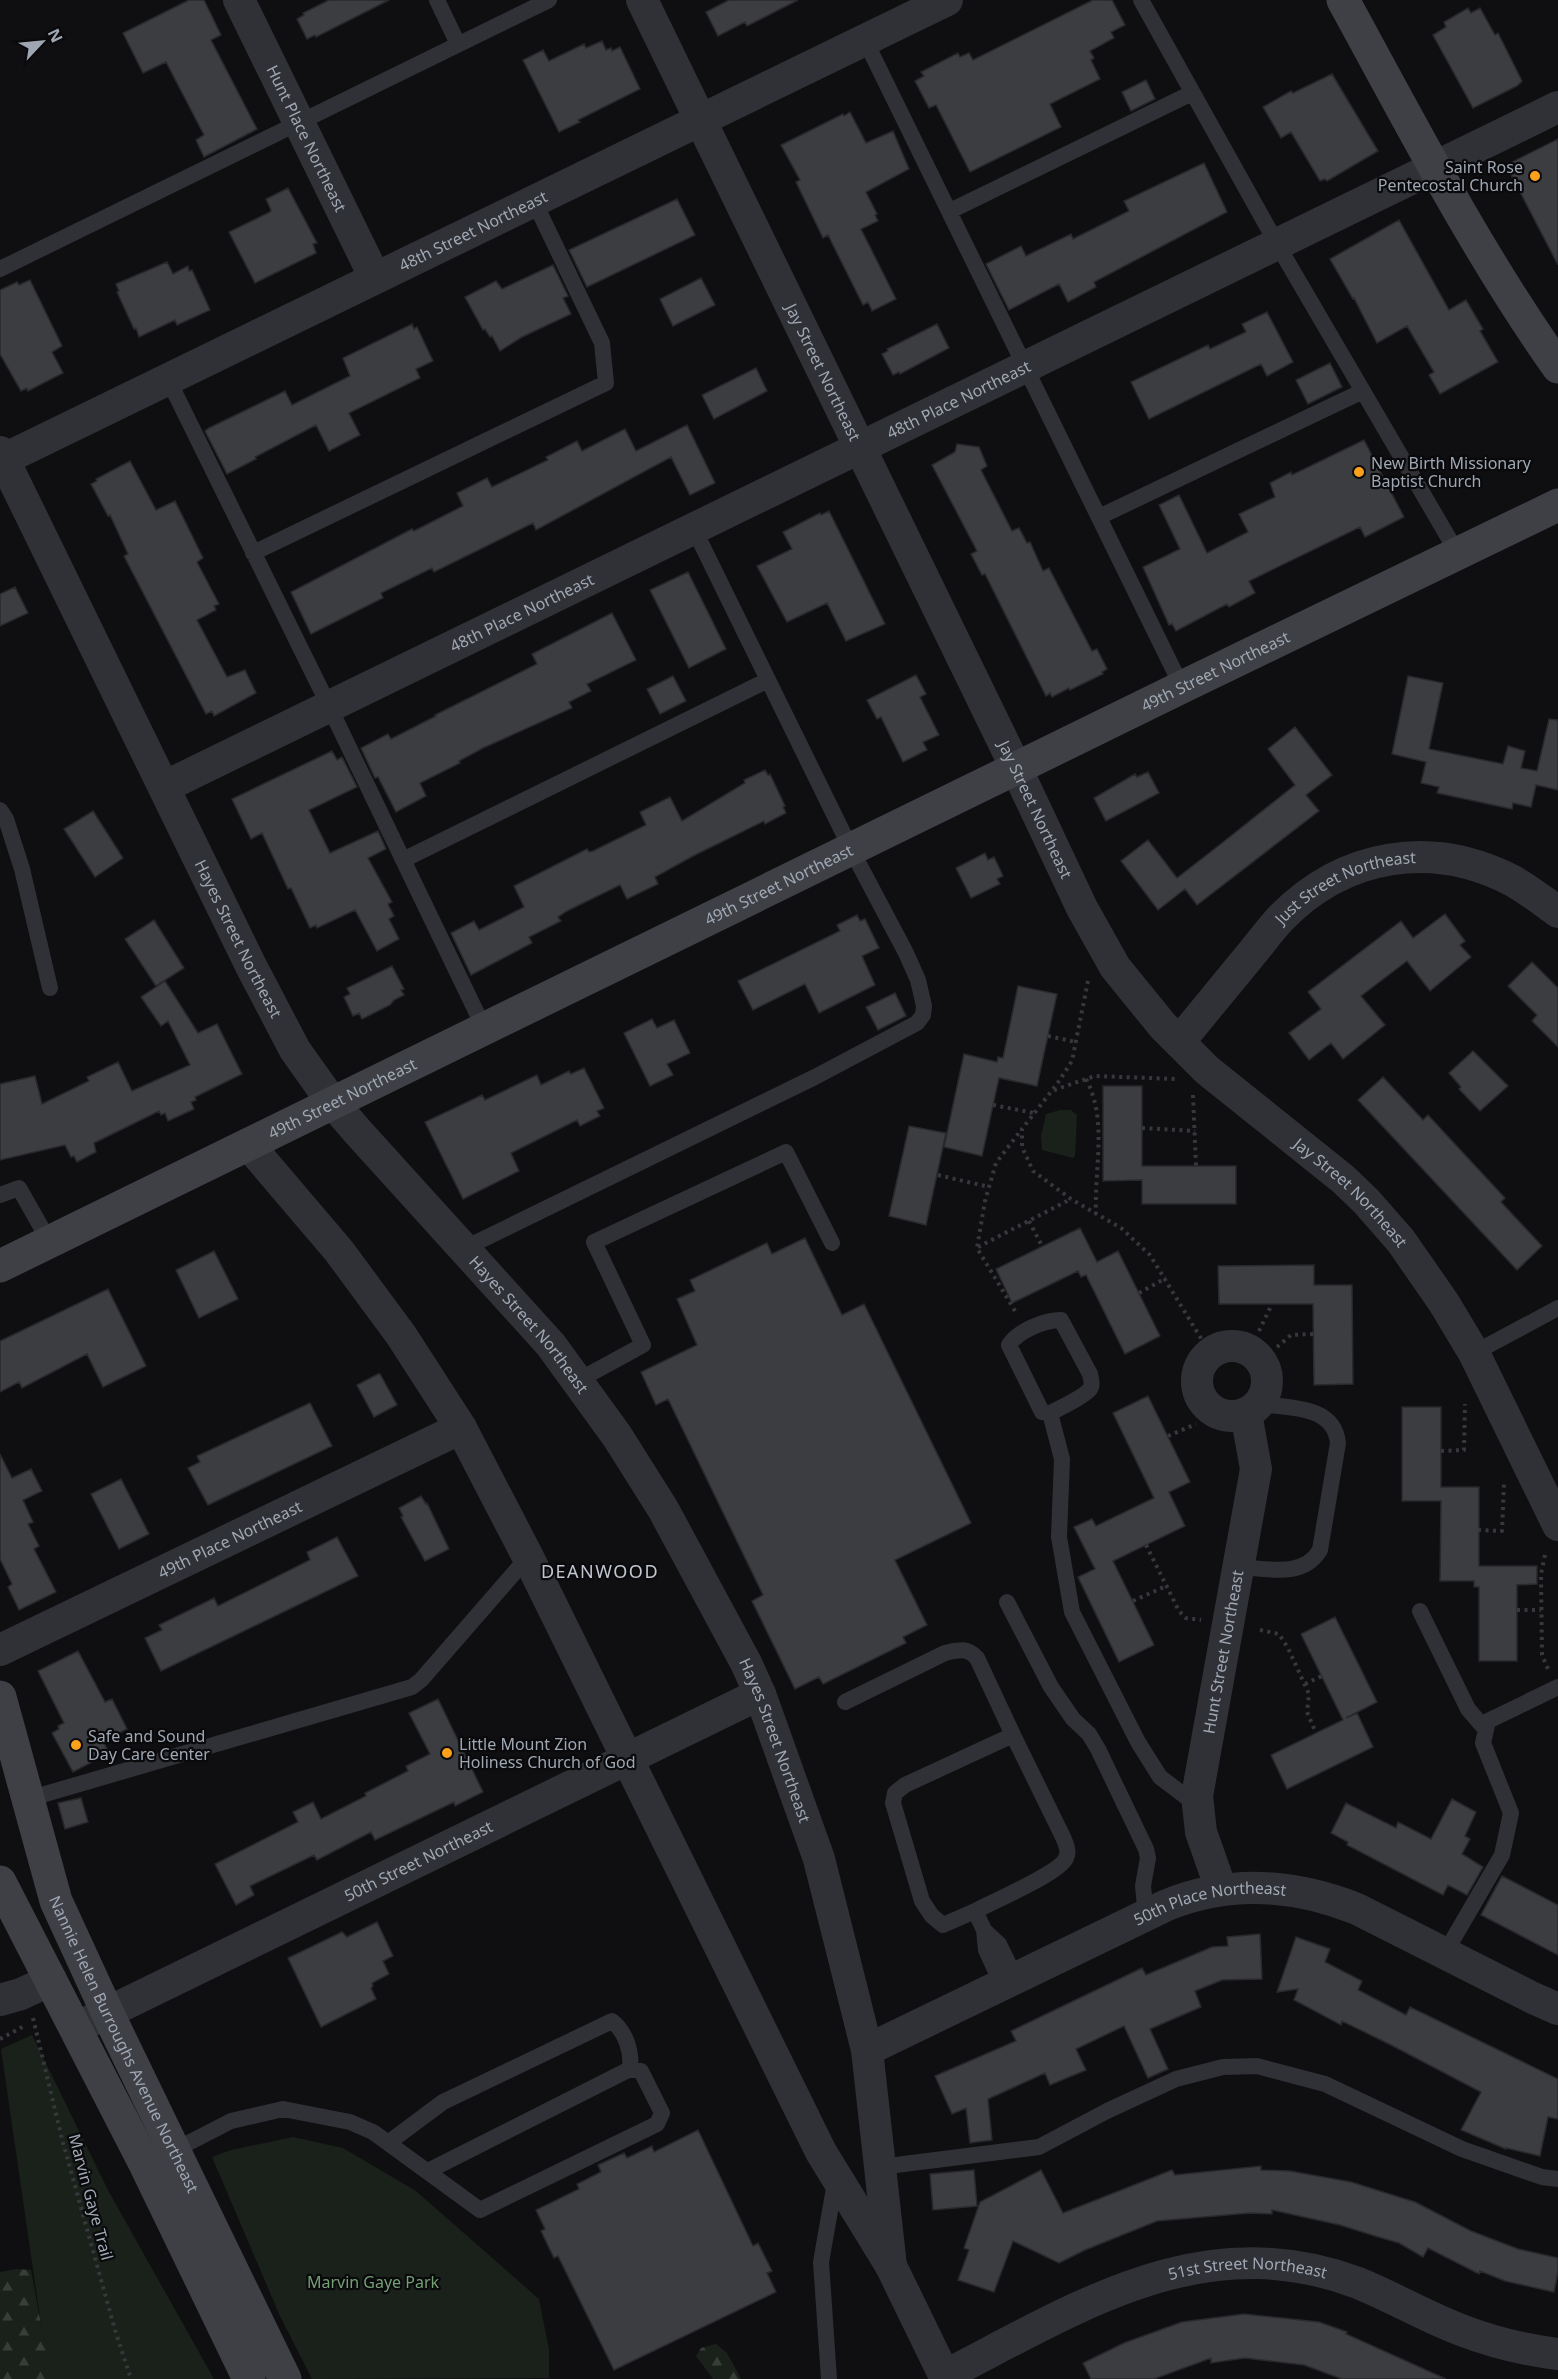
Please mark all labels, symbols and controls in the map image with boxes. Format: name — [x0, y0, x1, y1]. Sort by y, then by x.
north arrow — [12, 12, 72, 72]
text: N — [43, 25, 68, 46]
street label: Hunt Place Northeast — [261, 61, 352, 216]
place label: Saint Rose Pentecostal Church — [1378, 156, 1523, 196]
marker: Saint Rose Pentecostal Church — [1528, 169, 1542, 183]
street label: 48th Street Northeast — [395, 185, 551, 276]
street label: Jay Street Northeast — [780, 298, 866, 445]
street label: 48th Place Northeast — [883, 355, 1034, 444]
place label: New Birth Missionary Baptist Church — [1371, 452, 1532, 492]
marker: New Birth Missionary Baptist Church — [1352, 465, 1366, 479]
street label: 48th Place Northeast — [446, 568, 597, 657]
street label: 49th Street Northeast — [1137, 626, 1293, 716]
street label: Jay Street Northeast — [992, 735, 1078, 882]
street label: 49th Street Northeast — [701, 839, 857, 930]
street label: Just Street Northeast — [1268, 846, 1416, 930]
street label: Hayes Street Northeast — [190, 856, 287, 1022]
street label: 49th Street Northeast — [264, 1053, 420, 1144]
street label: Jay Street Northeast — [1288, 1131, 1413, 1252]
street label: Hayes Street Northeast — [464, 1251, 594, 1398]
street label: 49th Place Northeast — [154, 1495, 306, 1583]
district label: DEANWOOD — [541, 1559, 659, 1583]
street label: Hunt Street Northeast — [1197, 1568, 1249, 1736]
street label: Hayes Street Northeast — [734, 1654, 816, 1826]
place label: Safe and Sound Day Care Center — [88, 1725, 210, 1765]
place label: Little Mount Zion Holiness Church of God — [459, 1733, 636, 1773]
marker: Safe and Sound Day Care Center — [69, 1738, 83, 1752]
marker: Little Mount Zion Holiness Church of God — [440, 1746, 454, 1760]
street label: 50th Street Northeast — [340, 1815, 496, 1906]
street label: 50th Place Northeast — [1130, 1877, 1288, 1931]
street label: Nannie Helen Burroughs Avenue Northeast — [44, 1892, 204, 2197]
street label: Marvin Gaye Trail — [64, 2131, 118, 2263]
street label: 51st Street Northeast — [1166, 2252, 1330, 2285]
park label: Marvin Gaye Park — [307, 2271, 440, 2293]

